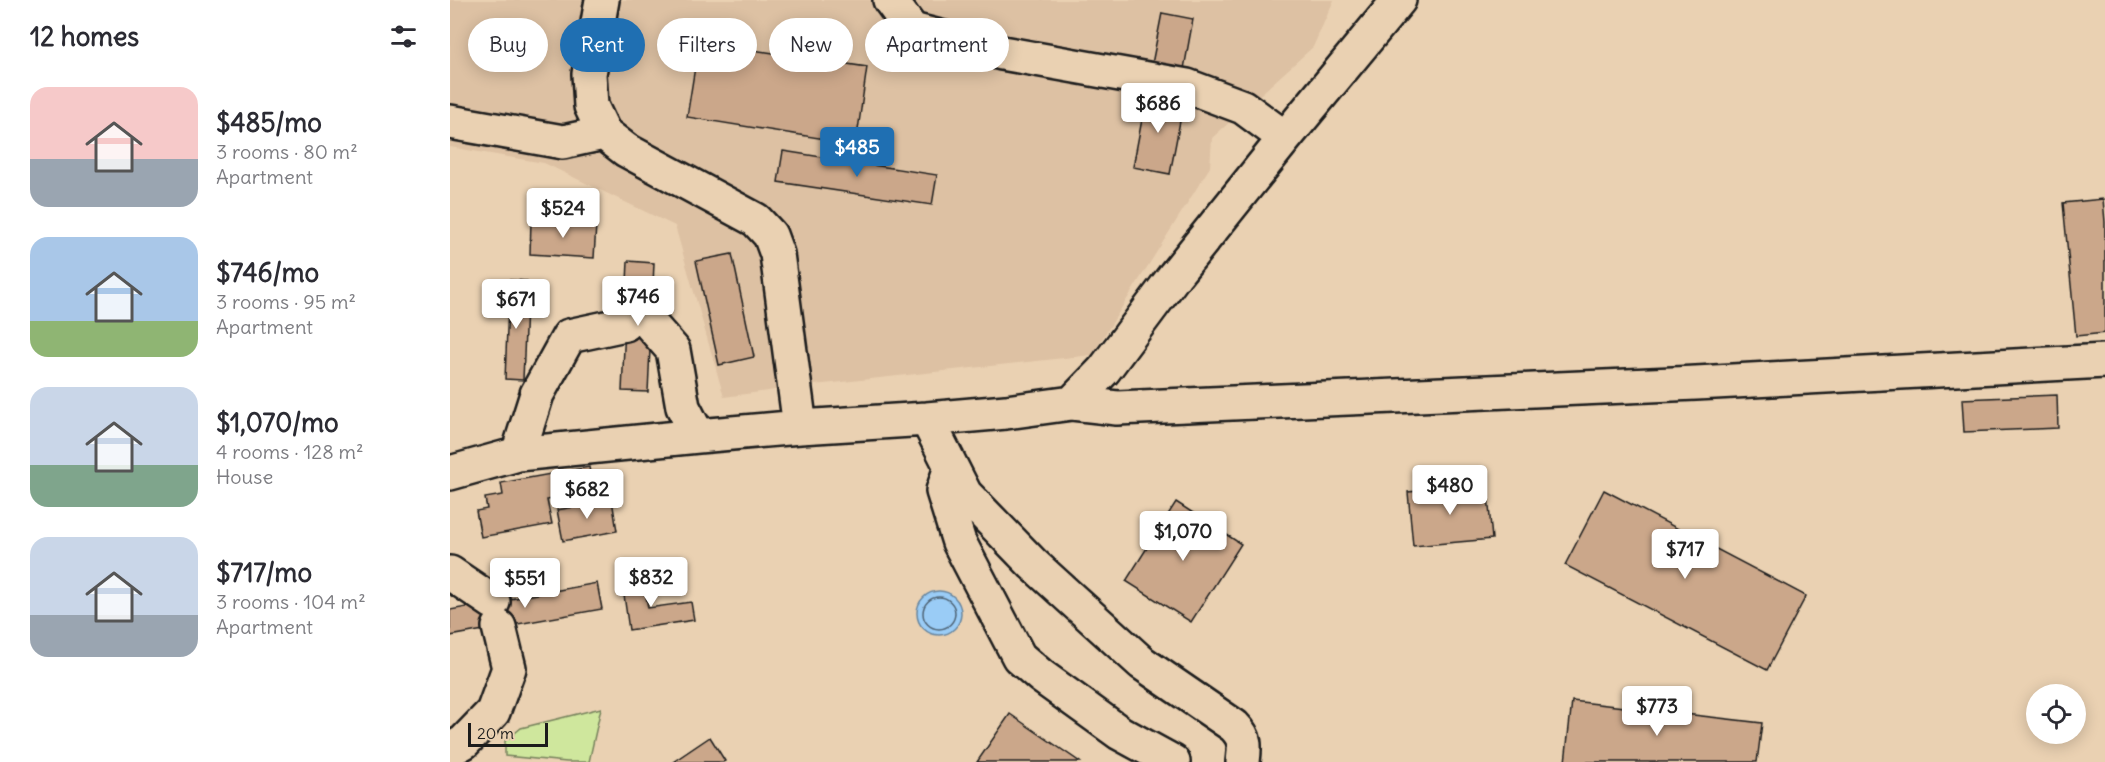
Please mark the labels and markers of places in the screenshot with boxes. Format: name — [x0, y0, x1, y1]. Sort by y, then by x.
pin: $686 — [1122, 83, 1194, 134]
pin: $485 — [821, 127, 893, 178]
pin: $524 — [527, 188, 599, 239]
pin: $746 — [602, 276, 674, 327]
pin: $671 — [480, 279, 552, 330]
pin: $480 — [1414, 465, 1486, 516]
pin: $682 — [551, 469, 623, 520]
pin: $1,070 — [1134, 511, 1232, 562]
pin: $717 — [1649, 529, 1721, 580]
pin: $832 — [615, 557, 687, 608]
pin: $551 — [489, 558, 561, 609]
pin: $773 — [1621, 686, 1693, 737]

